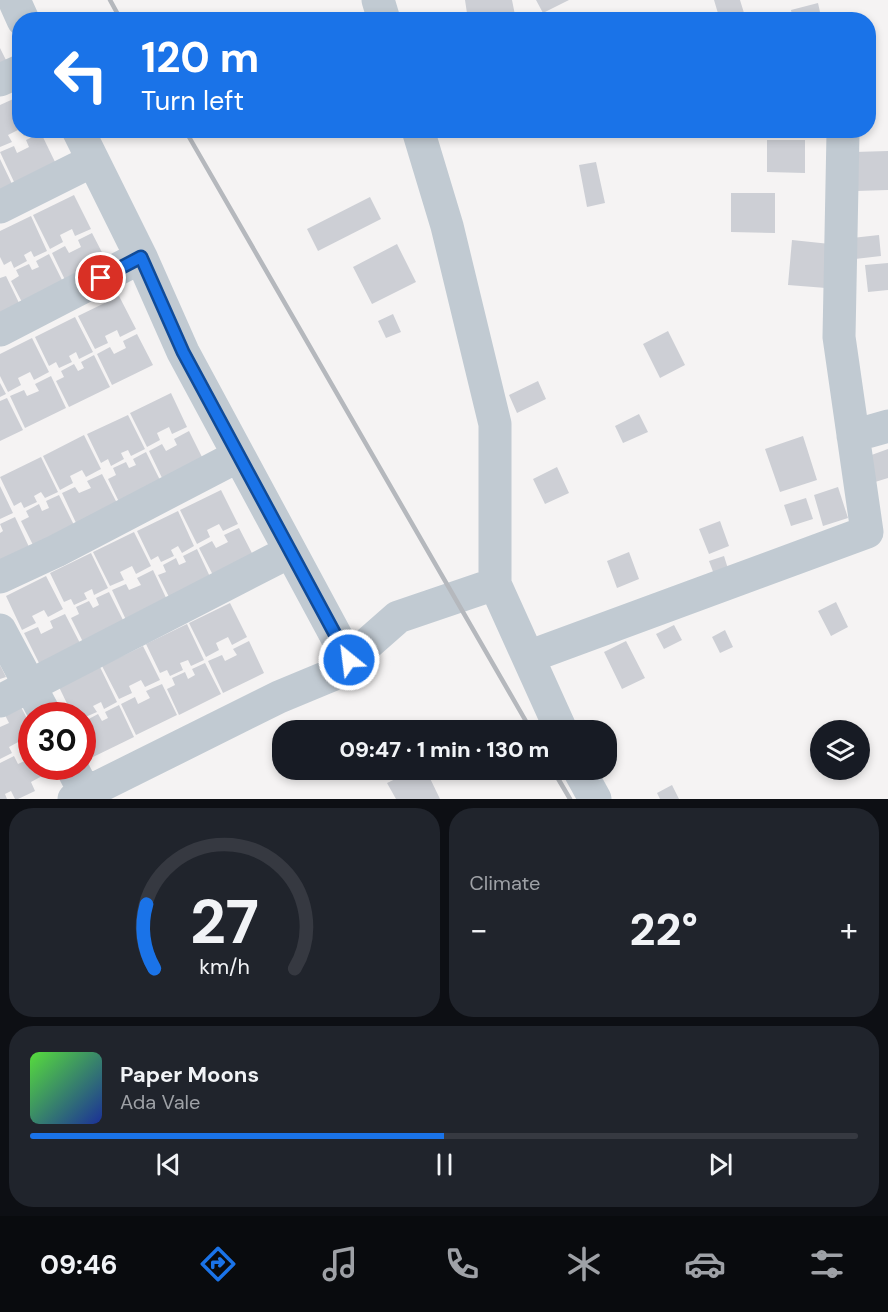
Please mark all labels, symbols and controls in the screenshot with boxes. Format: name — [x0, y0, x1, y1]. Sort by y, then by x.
text: 120 m — [141, 30, 259, 85]
icon: left — [42, 36, 120, 114]
text: Turn left — [141, 83, 244, 118]
pin — [75, 252, 126, 303]
icon: arrive — [84, 261, 117, 294]
position arrow — [317, 628, 381, 692]
speed limit sign: 30 — [18, 702, 96, 780]
map controls — [810, 720, 870, 780]
button: layers — [810, 720, 870, 780]
text: 09:47 · 1 min · 130 m — [340, 735, 549, 764]
text: Climate — [470, 870, 540, 896]
text: 27 — [190, 881, 259, 962]
text: 22° — [630, 900, 698, 959]
text: − — [470, 908, 488, 951]
text: + — [840, 908, 858, 951]
text: km/h — [199, 954, 250, 982]
text: Paper Moons — [120, 1060, 259, 1089]
text: Ada Vale — [120, 1089, 200, 1115]
icon: previous — [152, 1148, 185, 1181]
icon: pause — [428, 1148, 461, 1181]
icon: next — [704, 1148, 737, 1181]
icon: directions — [197, 1243, 239, 1285]
icon: music — [319, 1243, 361, 1285]
icon: phone — [441, 1243, 483, 1285]
icon: climate — [563, 1243, 605, 1285]
icon: car — [684, 1243, 726, 1285]
icon: filters — [806, 1243, 848, 1285]
text: 09:46 — [40, 1247, 118, 1282]

